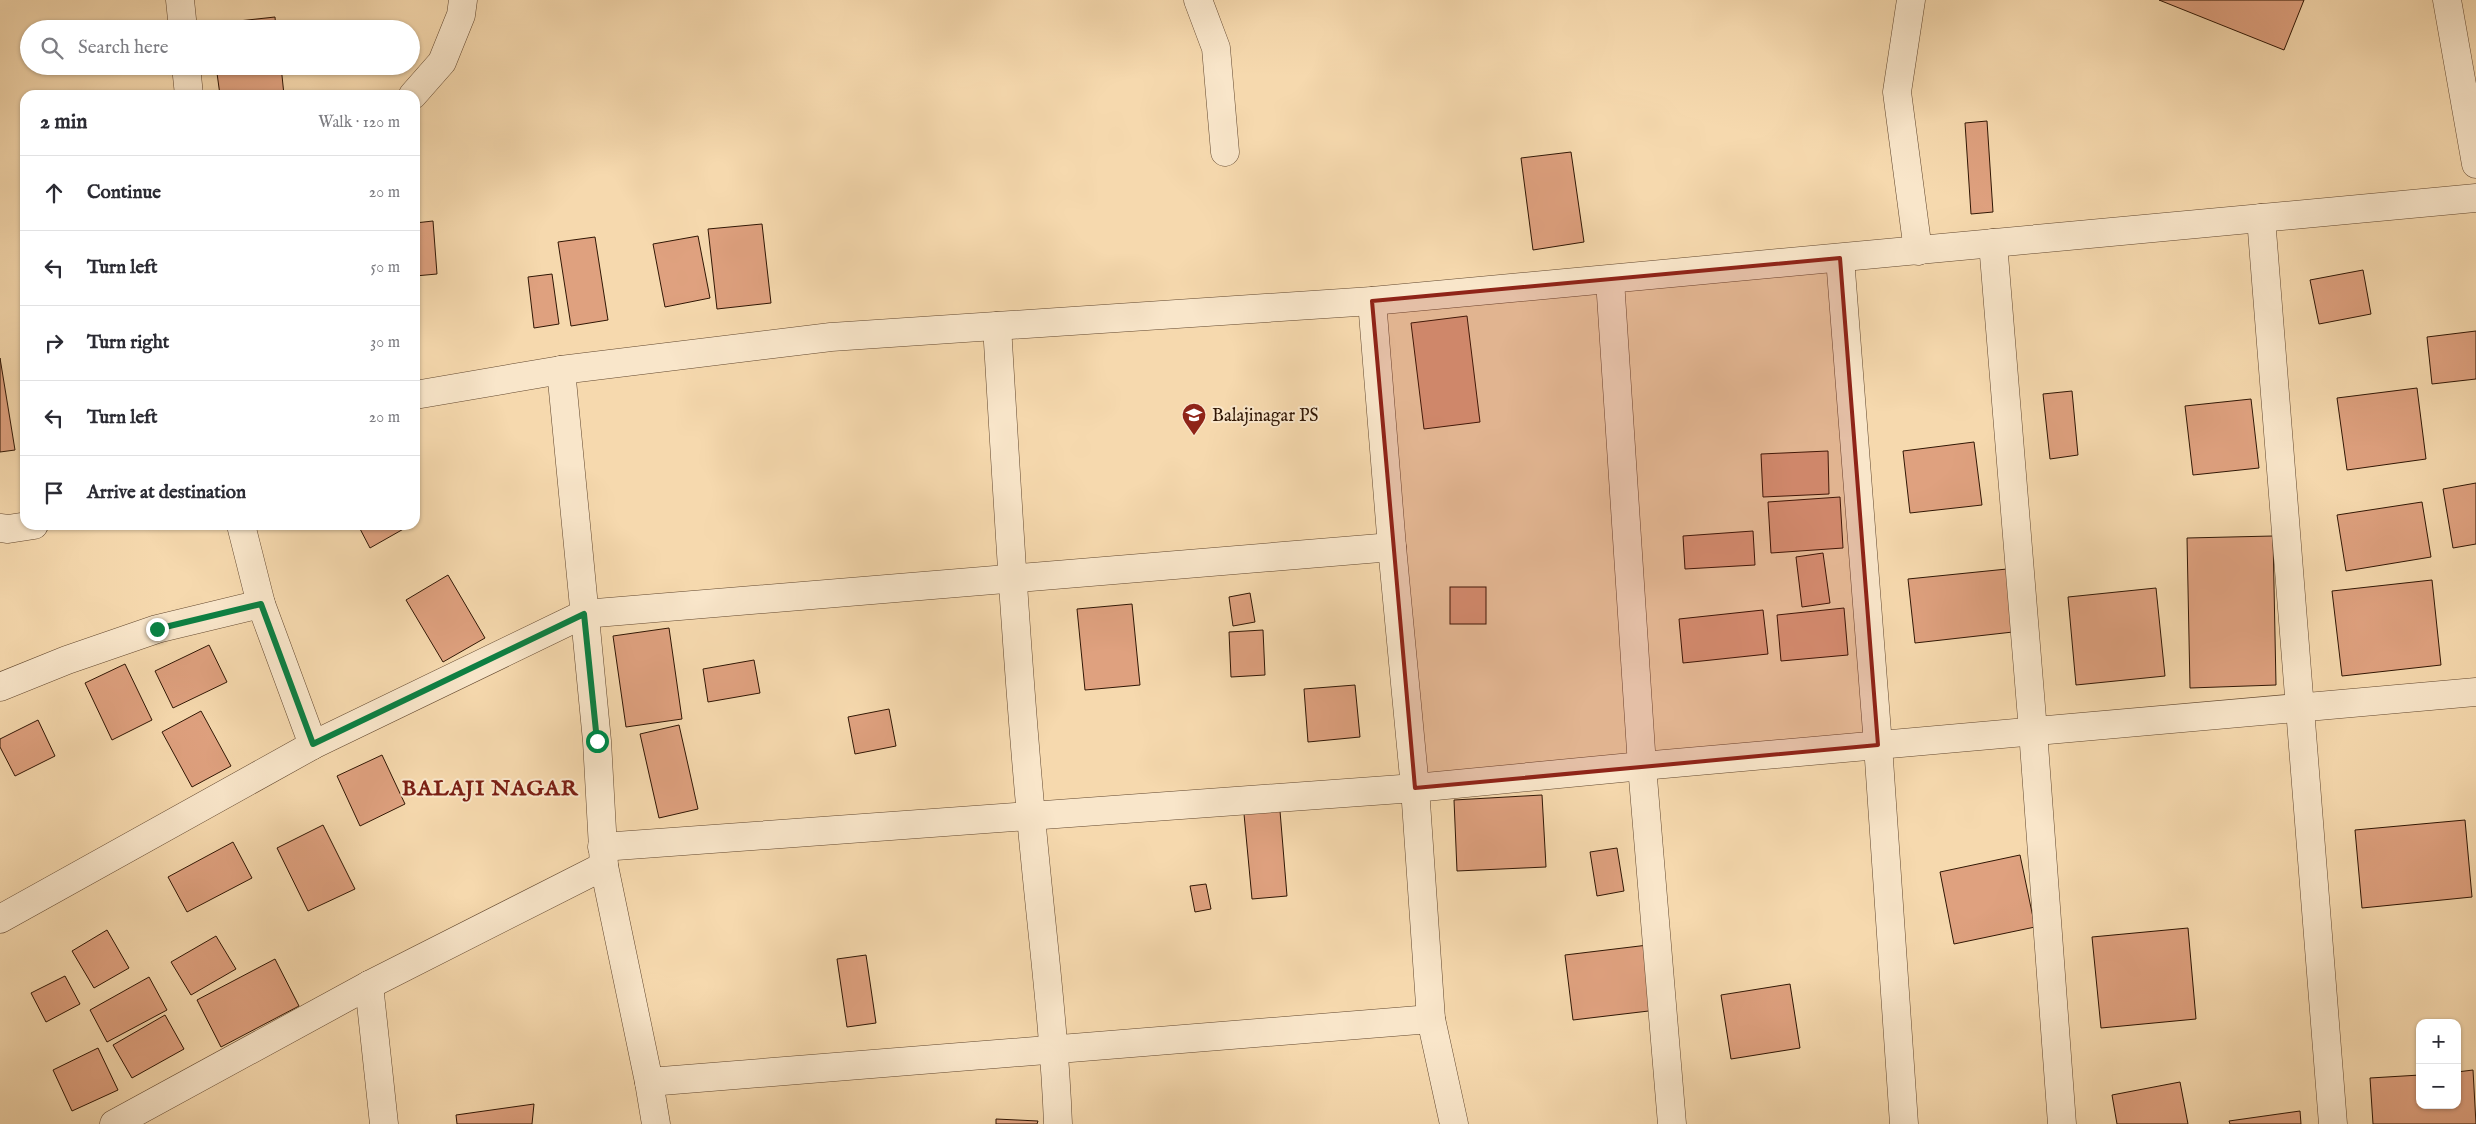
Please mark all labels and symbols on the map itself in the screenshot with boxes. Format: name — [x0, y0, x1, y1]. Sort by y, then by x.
school or university icon: Balajinagar PS — [1181, 402, 1207, 436]
place label: Balajinagar PS — [1212, 405, 1319, 428]
route end — [146, 618, 169, 641]
route start — [586, 730, 609, 753]
district label: BALAJI NAGAR — [402, 775, 579, 803]

